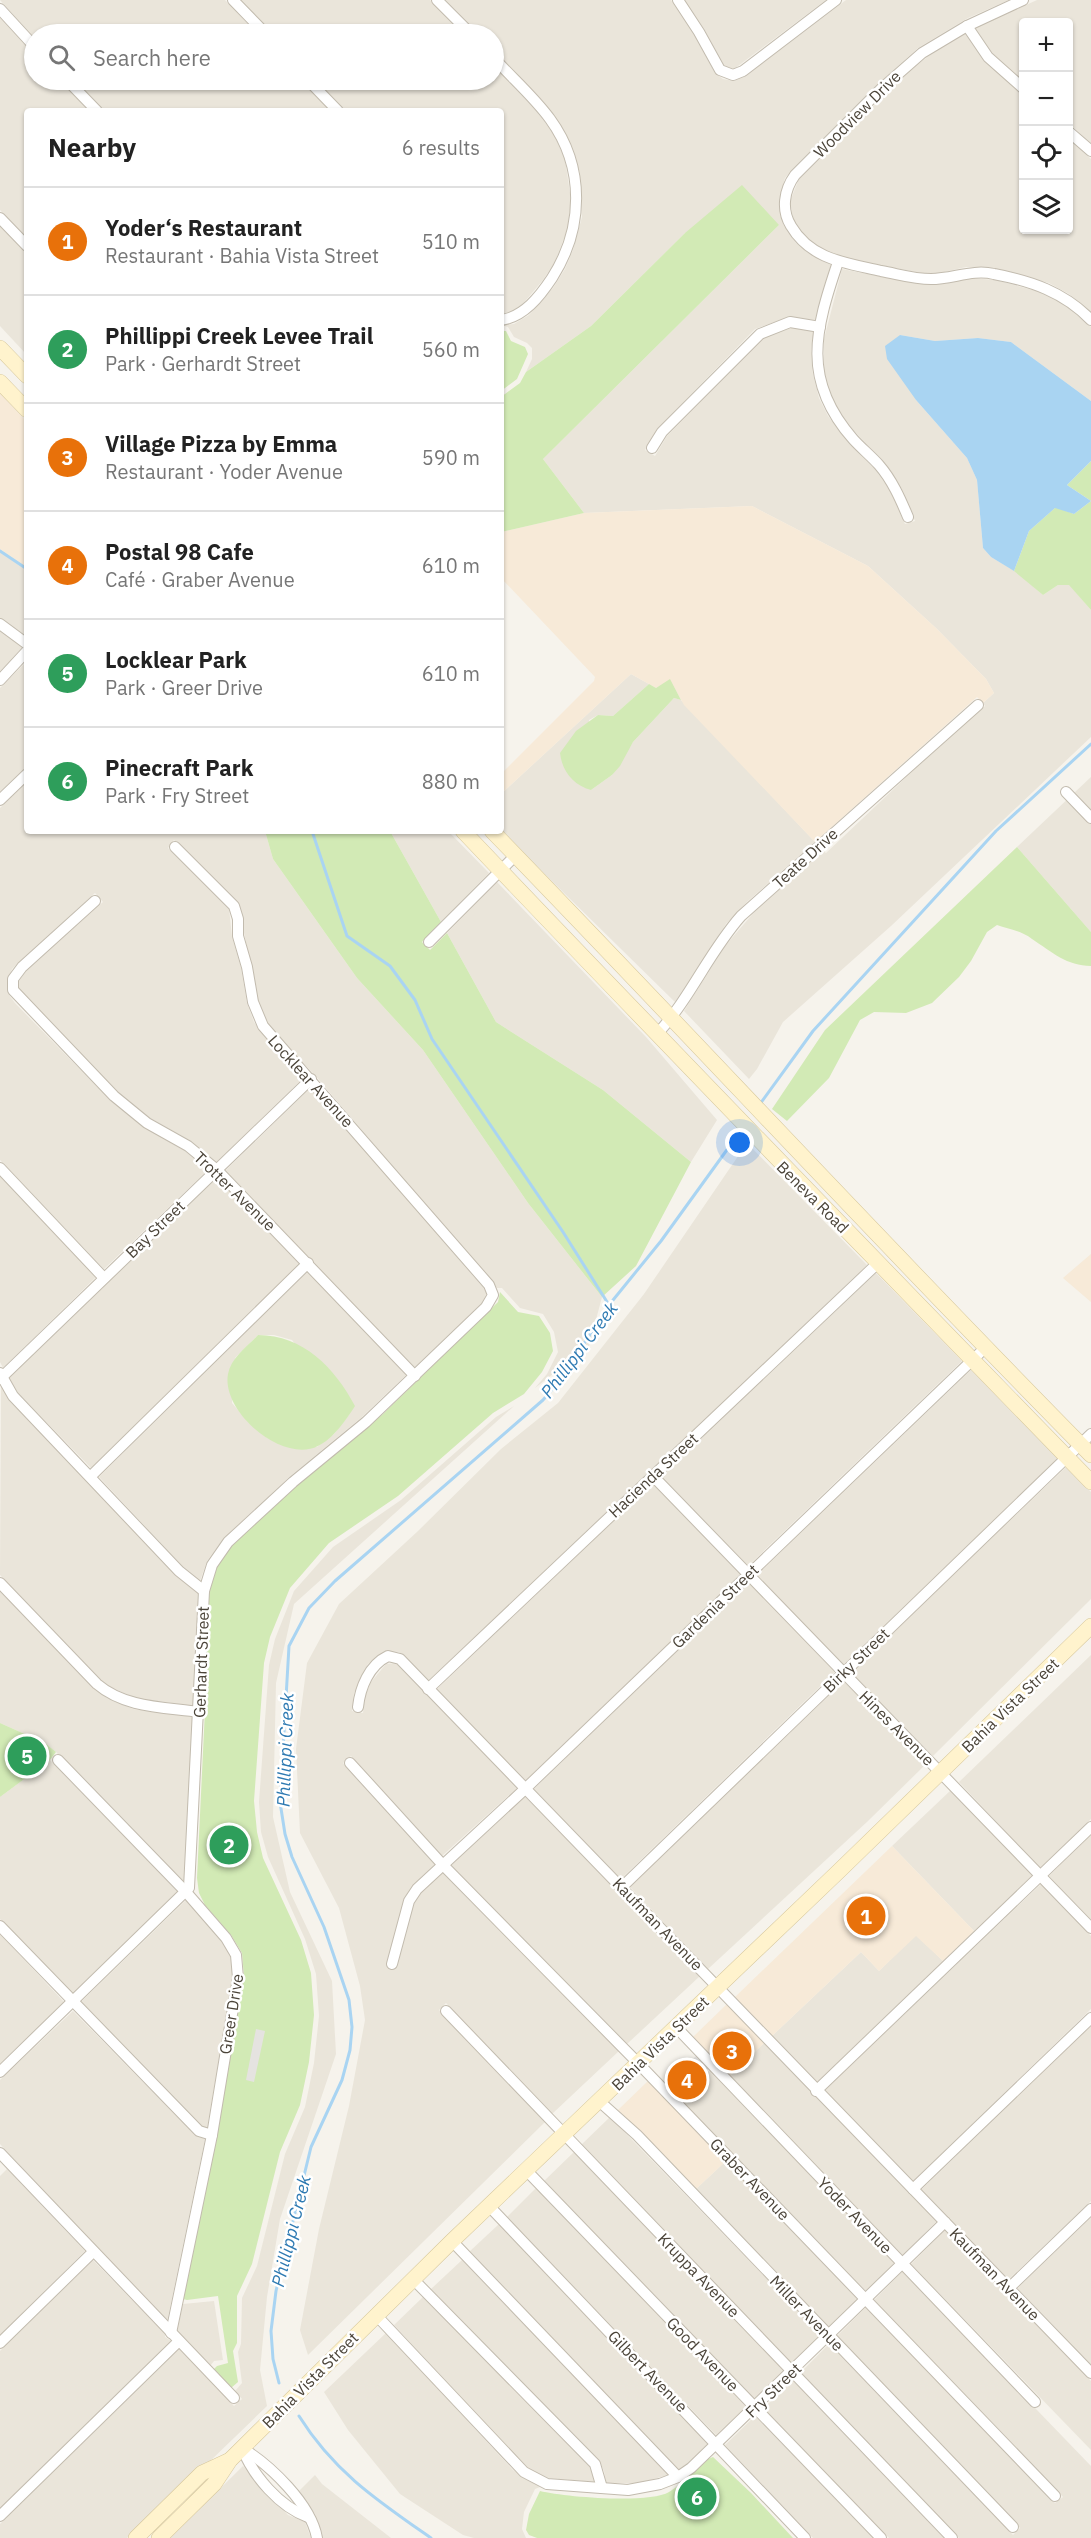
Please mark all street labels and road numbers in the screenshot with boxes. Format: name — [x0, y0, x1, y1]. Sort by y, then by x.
street label: Woodview Drive — [809, 66, 905, 162]
street label: Teate Drive — [768, 823, 842, 892]
street label: Locklear Avenue — [264, 1030, 358, 1132]
street label: Trotter Avenue — [190, 1147, 280, 1235]
street label: Beneva Road — [773, 1157, 853, 1237]
street label: Bay Street — [121, 1196, 189, 1262]
street label: Hacienda Street — [604, 1428, 702, 1522]
street label: Gardenia Street — [667, 1560, 763, 1652]
street label: Gerhardt Street — [189, 1606, 213, 1718]
street label: Birky Street — [819, 1623, 893, 1697]
street label: Bahia Vista Street — [957, 1653, 1063, 1757]
street label: Hines Avenue — [855, 1686, 939, 1770]
street label: Kaufman Avenue — [609, 1873, 708, 1975]
street label: Greer Drive — [215, 1972, 247, 2056]
street label: Bahia Vista Street — [607, 1991, 713, 2095]
street label: Graber Avenue — [706, 2134, 794, 2224]
street label: Yoder Avenue — [813, 2173, 897, 2258]
street label: Kaufman Avenue — [946, 2223, 1045, 2325]
street label: Kruppa Avenue — [654, 2229, 744, 2321]
street label: Miller Avenue — [766, 2271, 848, 2355]
street label: Good Avenue — [663, 2313, 744, 2395]
street label: Gilbert Avenue — [604, 2326, 692, 2416]
street label: Bahia Vista Street — [258, 2328, 362, 2432]
street label: Fry Street — [741, 2358, 805, 2422]

